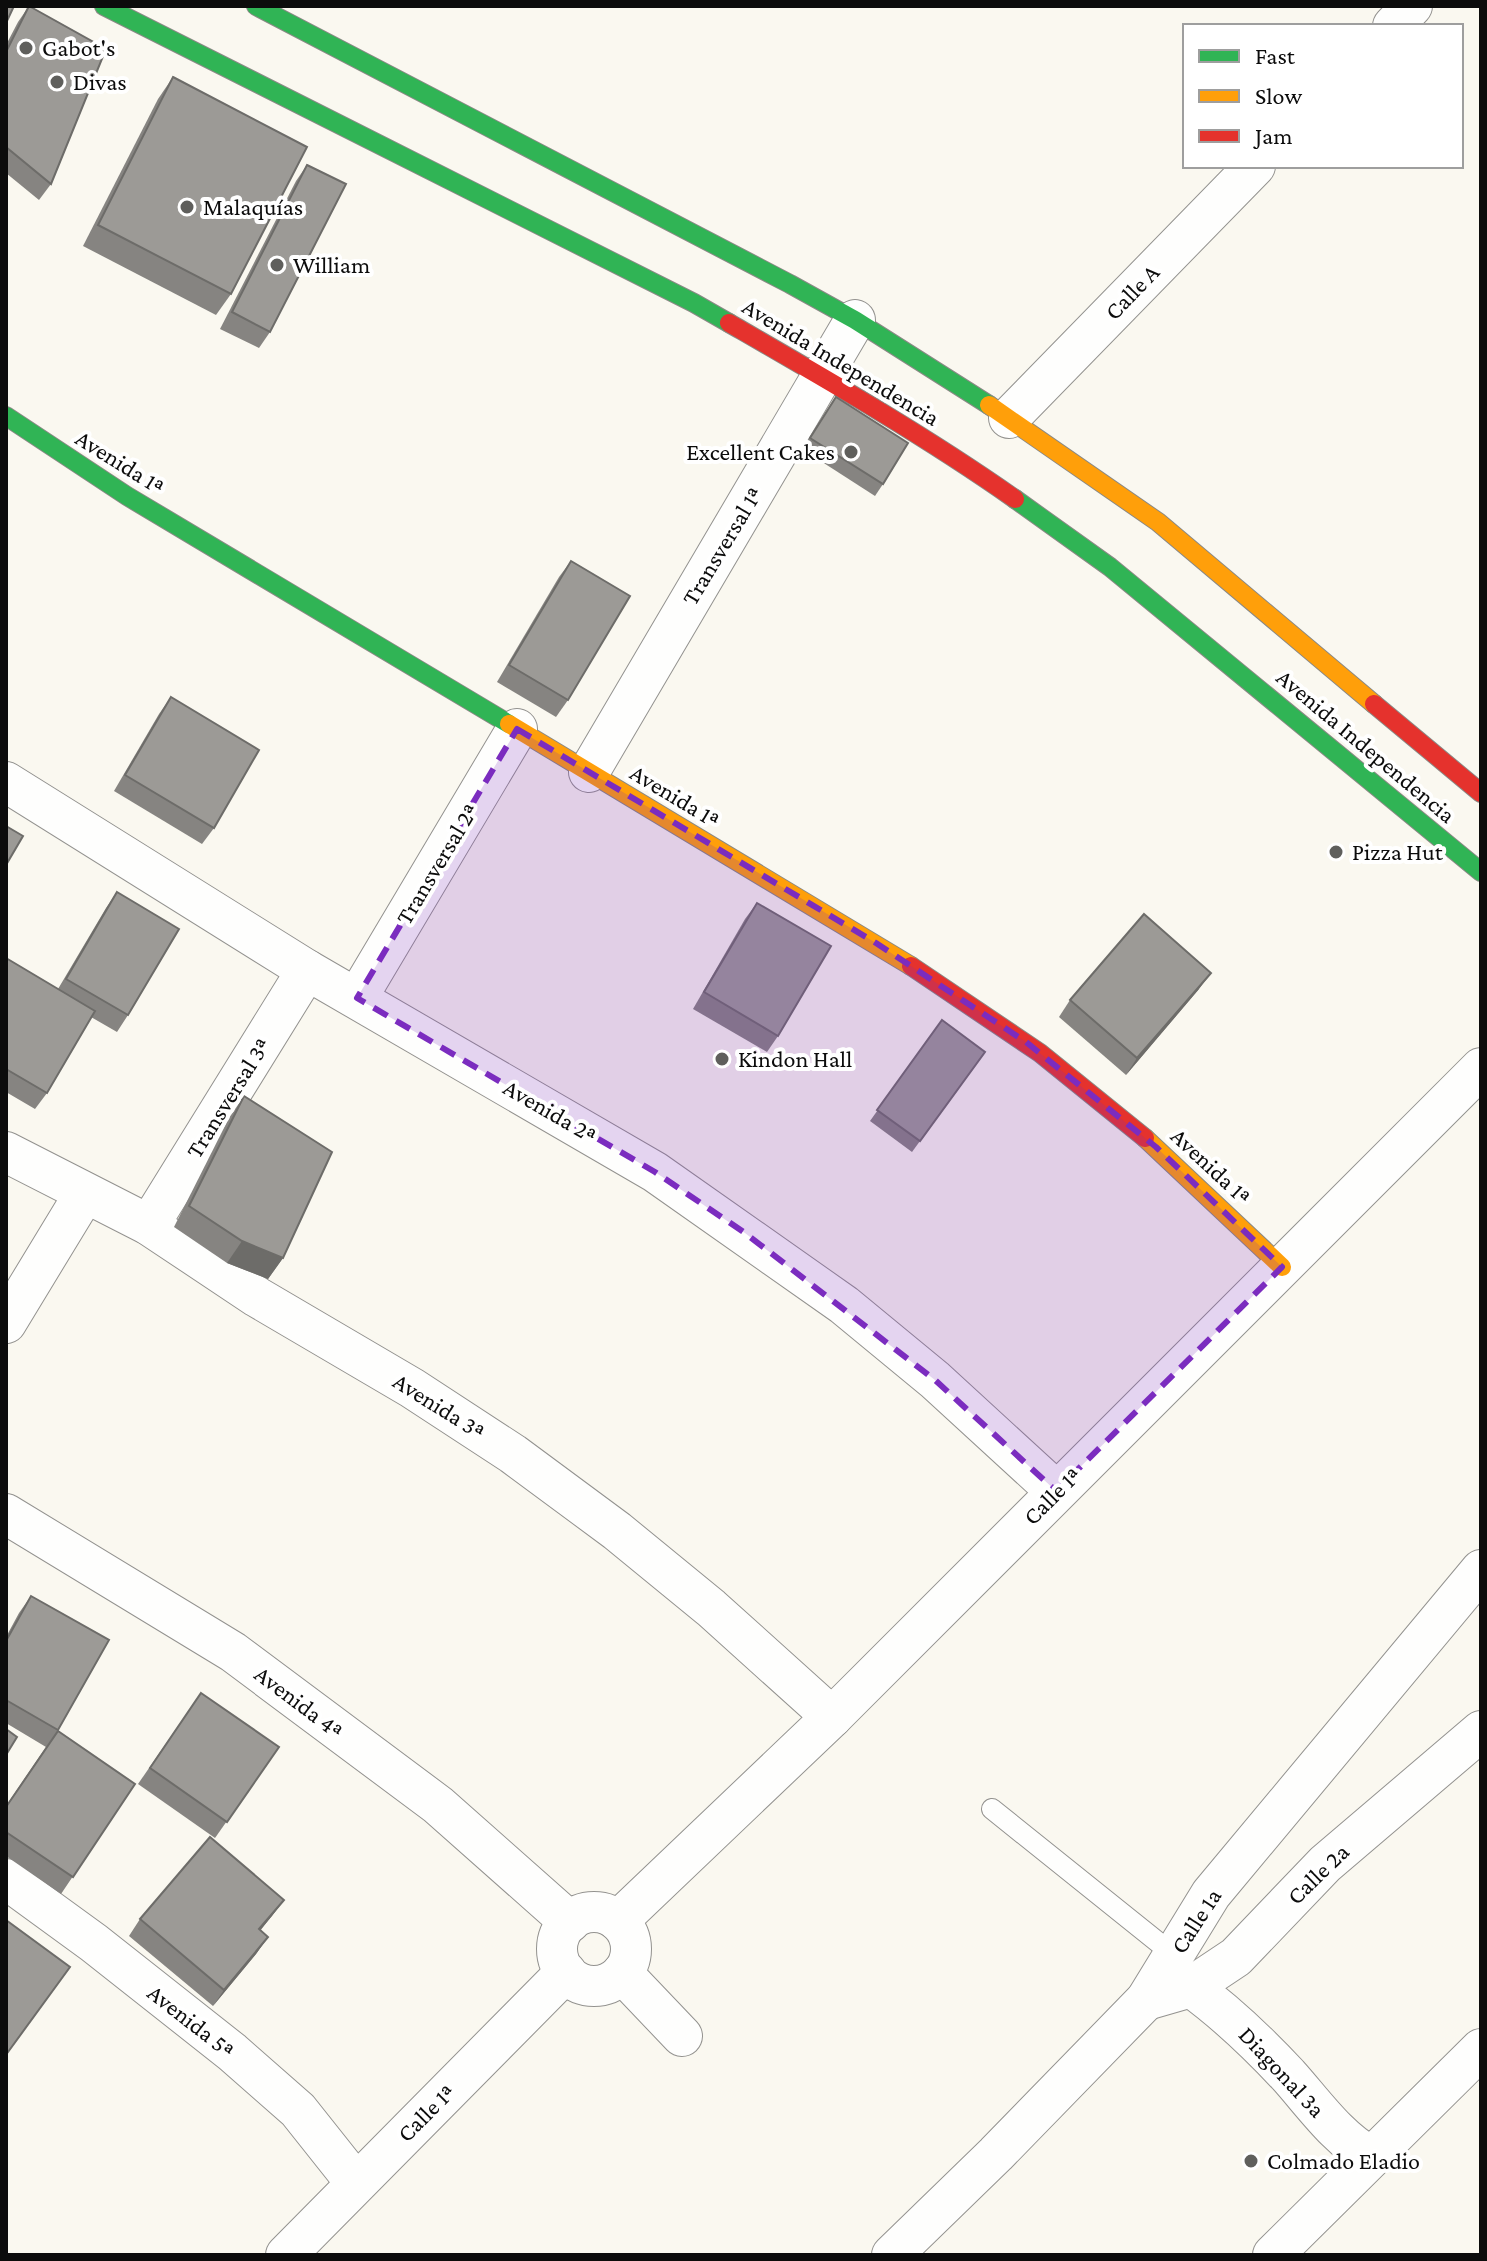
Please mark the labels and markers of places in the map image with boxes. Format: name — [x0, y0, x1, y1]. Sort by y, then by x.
place label: Gabot's — [42, 34, 115, 61]
marker: Gabot's — [17, 39, 35, 57]
place label: Divas — [73, 68, 127, 95]
marker: Divas — [48, 73, 66, 91]
place label: Malaquías — [203, 193, 303, 220]
marker: Malaquías — [178, 198, 196, 216]
place label: William — [293, 251, 370, 278]
marker: William — [268, 256, 286, 274]
place label: Excellent Cakes — [686, 438, 835, 465]
marker: Excellent Cakes — [842, 443, 860, 461]
place label: Pizza Hut — [1352, 838, 1444, 865]
marker: Pizza Hut — [1327, 843, 1345, 861]
place label: Kindon Hall — [738, 1045, 852, 1072]
marker: Kindon Hall — [713, 1050, 731, 1068]
place label: Colmado Eladio — [1267, 2147, 1420, 2174]
marker: Colmado Eladio — [1242, 2152, 1260, 2170]

